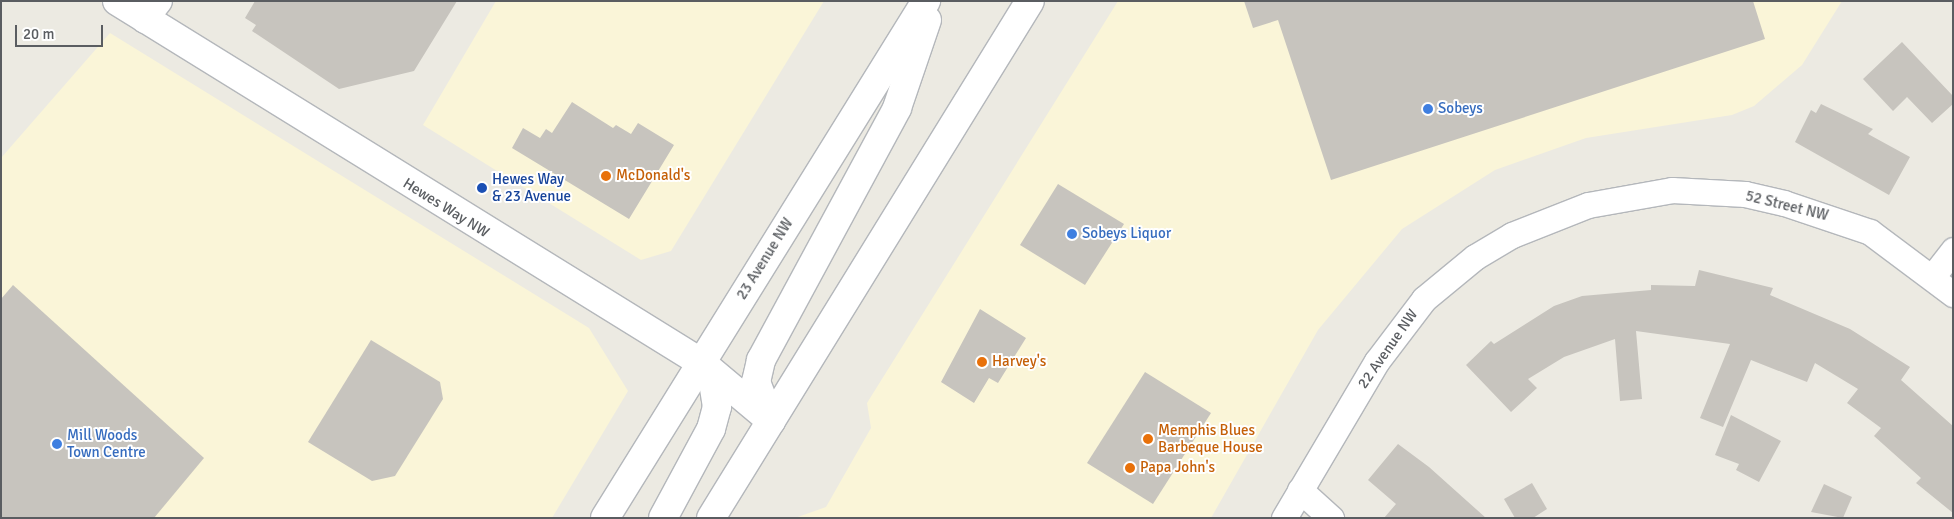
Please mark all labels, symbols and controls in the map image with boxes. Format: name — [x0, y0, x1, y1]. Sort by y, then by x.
scale bar — [18, 15, 105, 47]
text: 20 m — [23, 25, 54, 43]
place label: Sobeys — [1438, 100, 1483, 118]
marker: Sobeys — [1422, 103, 1434, 115]
place label: McDonald's — [616, 167, 690, 185]
place label: Hewes Way & 23 Avenue — [492, 170, 571, 205]
marker: McDonald's — [600, 170, 612, 182]
street label: Hewes Way NW — [400, 174, 492, 242]
marker: Hewes Way & 23 Avenue — [476, 182, 488, 194]
street label: 52 Street NW — [1744, 187, 1830, 225]
street label: 23 Avenue NW — [733, 215, 797, 303]
place label: Sobeys Liquor — [1082, 225, 1171, 243]
marker: Sobeys Liquor — [1066, 228, 1078, 240]
street label: 22 Avenue NW — [1354, 306, 1422, 392]
place label: Harvey's — [992, 353, 1046, 371]
marker: Harvey's — [976, 356, 988, 368]
place label: Memphis Blues Barbeque House — [1158, 421, 1263, 456]
place label: Mill Woods Town Centre — [67, 426, 146, 461]
marker: Memphis Blues Barbeque House — [1142, 433, 1154, 445]
marker: Mill Woods Town Centre — [51, 438, 63, 450]
place label: Papa John's — [1140, 459, 1215, 477]
marker: Papa John's — [1124, 462, 1136, 474]

